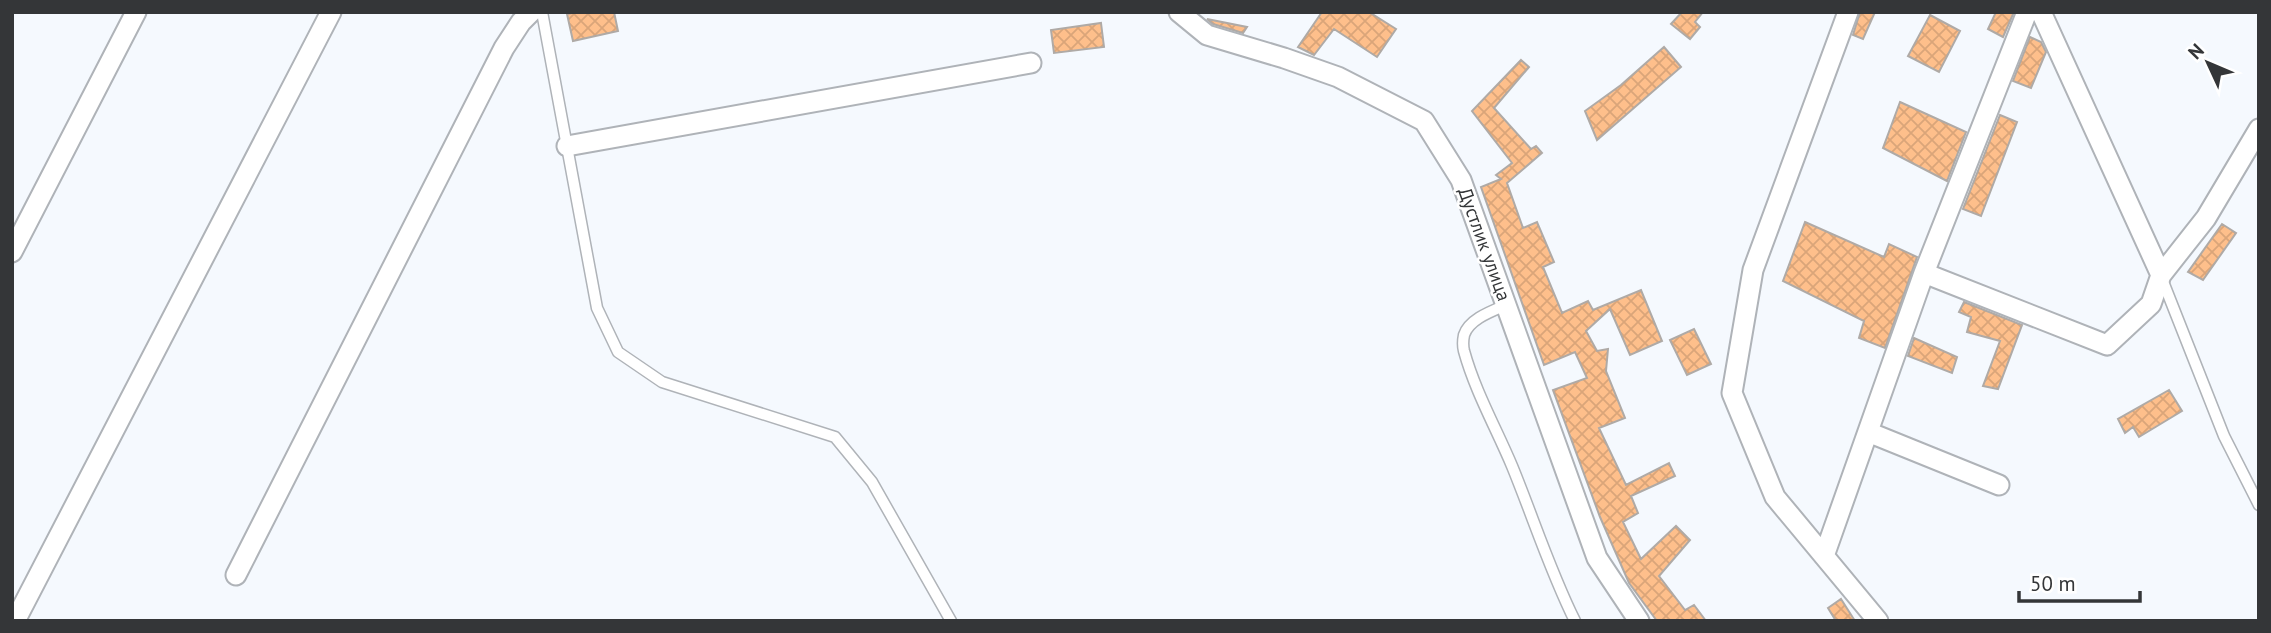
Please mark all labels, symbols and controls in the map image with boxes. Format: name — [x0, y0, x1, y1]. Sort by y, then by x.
north arrow — [2173, 28, 2243, 98]
text: N — [2183, 38, 2209, 64]
street label: Дустлик улица — [1453, 184, 1517, 304]
scale bar — [2019, 560, 2140, 604]
text: 50 m — [2030, 570, 2076, 597]

